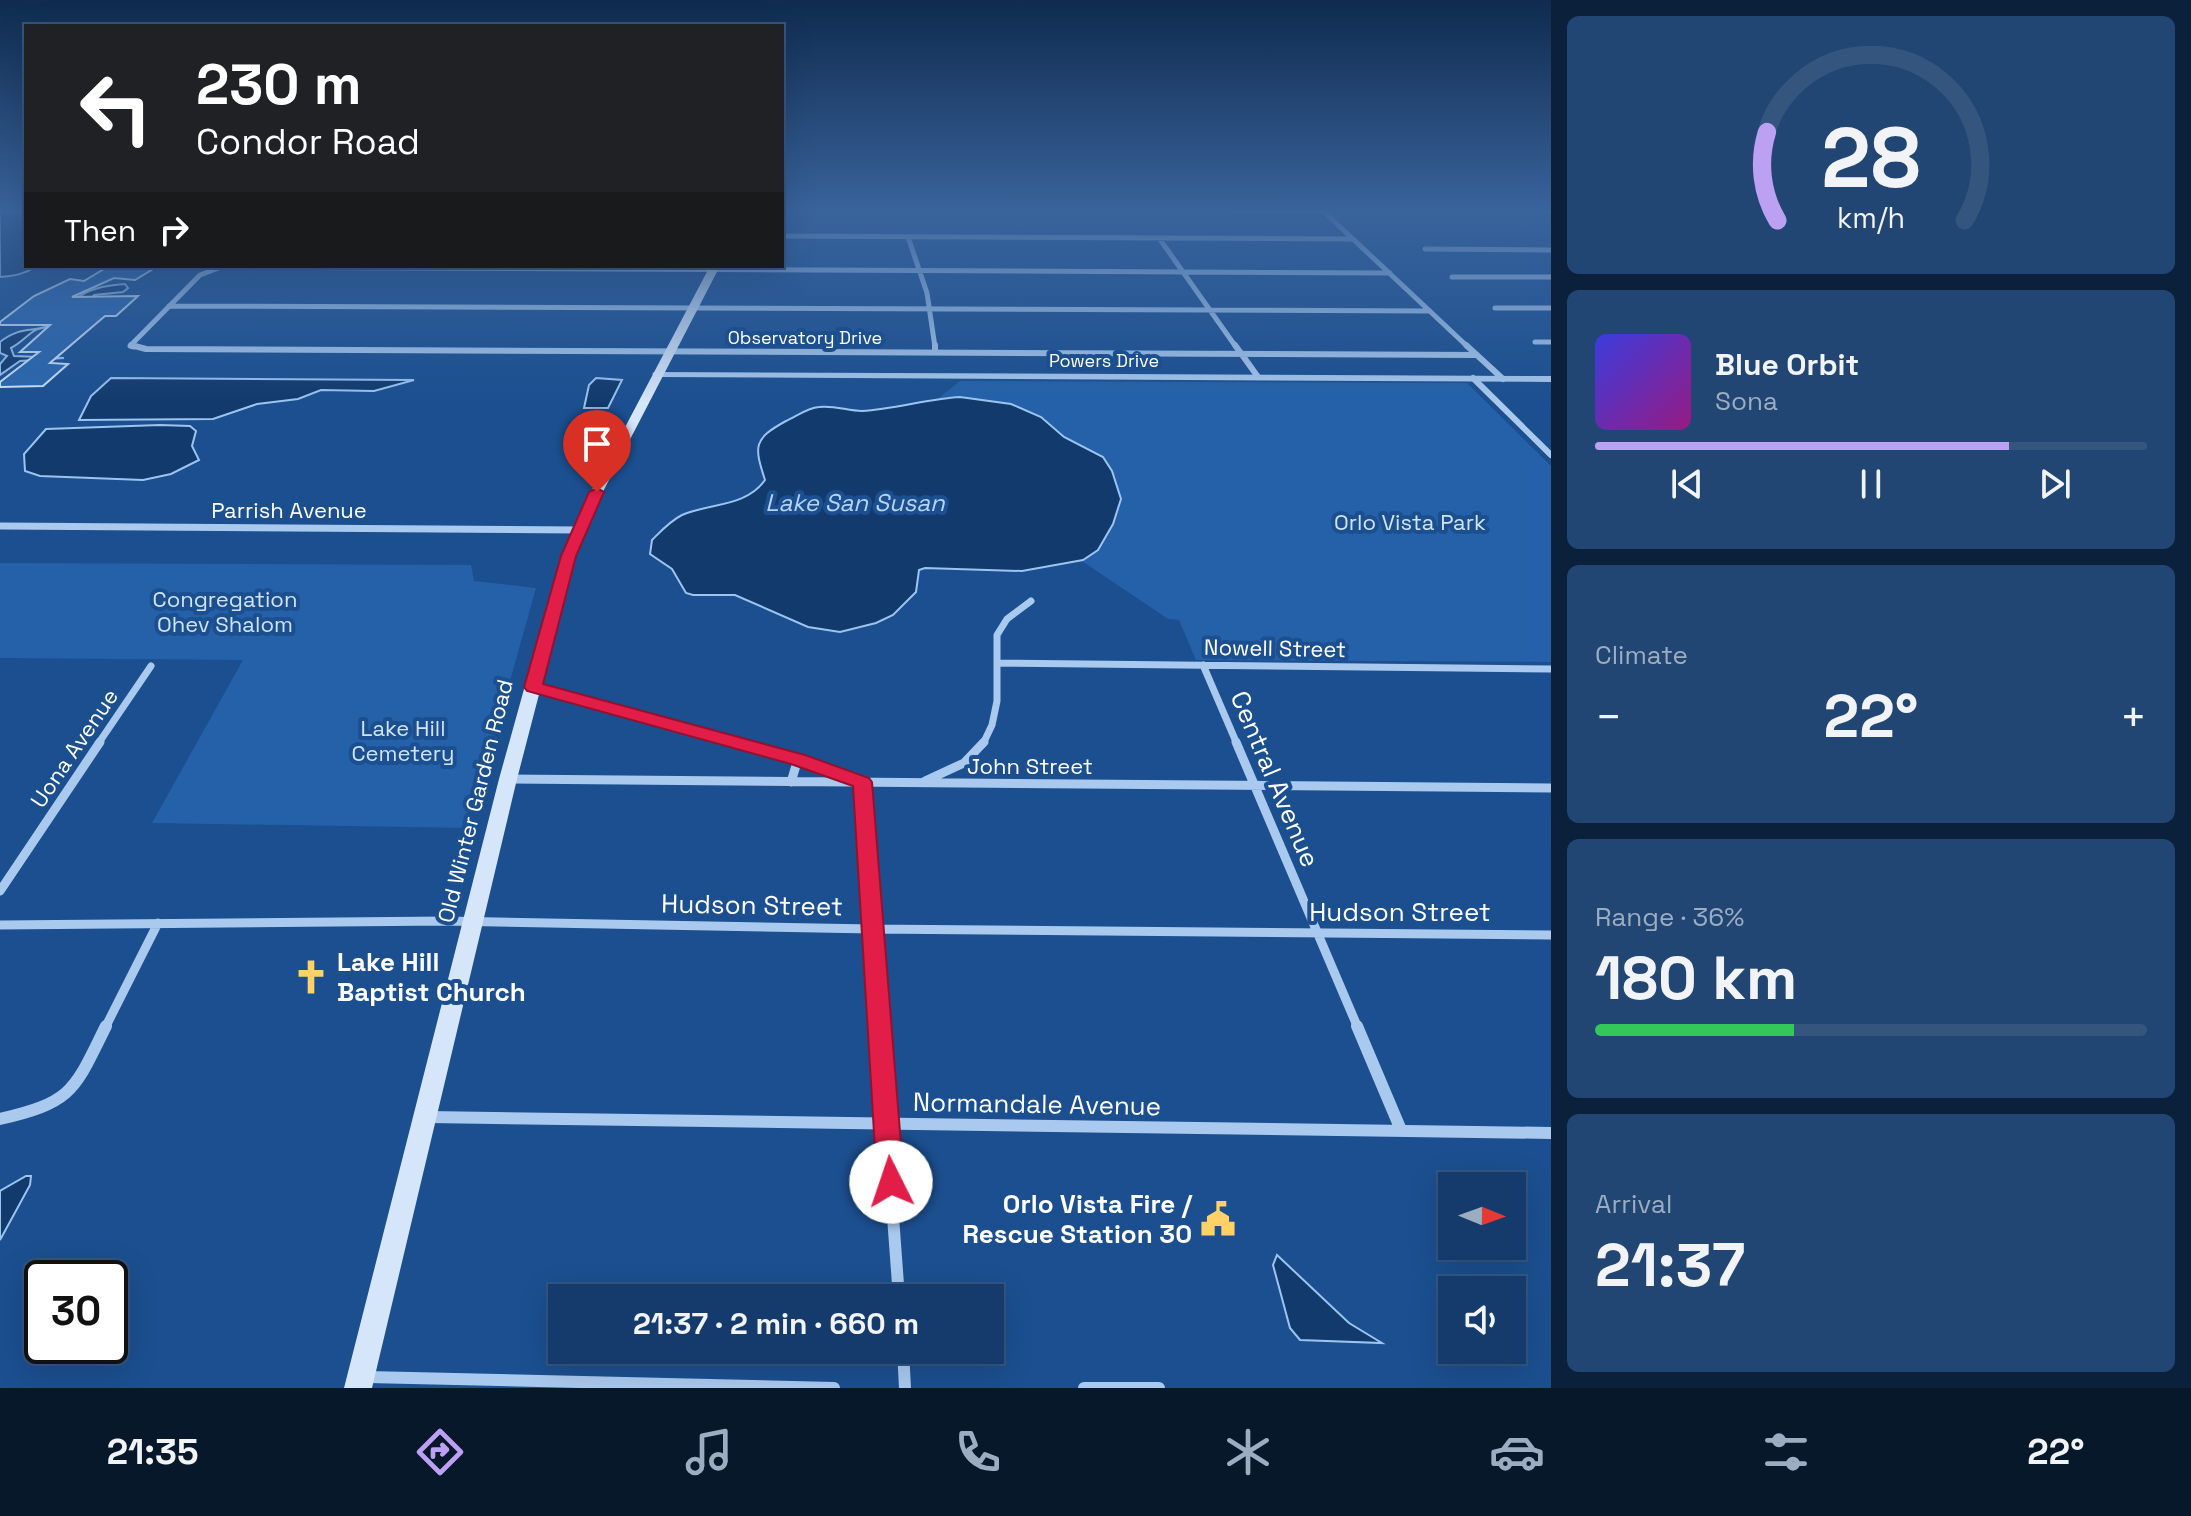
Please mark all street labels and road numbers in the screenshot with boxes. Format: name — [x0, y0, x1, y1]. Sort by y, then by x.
street label: Observatory Drive — [728, 326, 882, 349]
street label: Powers Drive — [1049, 349, 1159, 372]
street label: Parrish Avenue — [211, 496, 367, 524]
street label: Nowell Street — [1204, 633, 1346, 663]
street label: Old Winter Garden Road — [431, 676, 519, 926]
street label: Uona Avenue — [24, 683, 124, 813]
street label: Central Avenue — [1223, 686, 1327, 872]
street label: John Street — [967, 752, 1093, 780]
street label: Hudson Street — [661, 886, 843, 924]
street label: Hudson Street — [1309, 895, 1491, 929]
street label: Normandale Avenue — [913, 1085, 1161, 1123]

